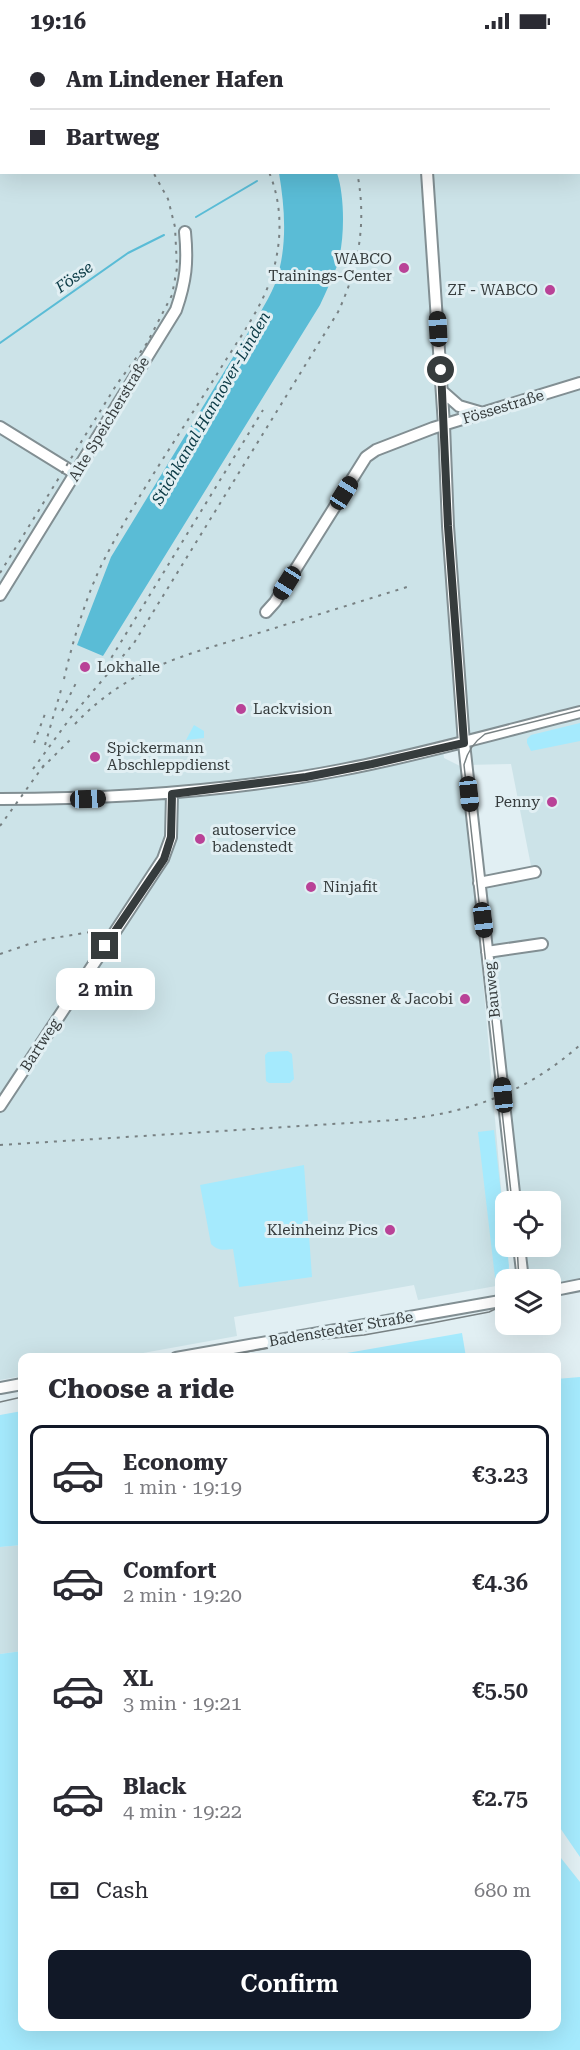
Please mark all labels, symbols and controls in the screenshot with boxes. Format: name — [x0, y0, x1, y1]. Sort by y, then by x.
text: 19:16 — [30, 9, 86, 34]
text: Am Lindener Hafen — [66, 67, 283, 92]
text: Bartweg — [66, 125, 159, 150]
place label: WABCO Trainings-Center — [268, 250, 392, 285]
water label: Fösse — [51, 257, 96, 297]
marker: WABCO Trainings-Center — [397, 261, 411, 275]
place label: ZF - WABCO — [448, 281, 538, 299]
marker: ZF - WABCO — [543, 283, 557, 297]
water label: Stichkanal Hannover-Linden — [147, 308, 274, 509]
car — [428, 311, 448, 347]
street label: Alte Speicherstraße — [65, 354, 153, 484]
route start — [427, 356, 454, 383]
street label: Fössestraße — [460, 386, 546, 428]
car — [327, 473, 361, 513]
car — [270, 563, 304, 603]
place label: Lokhalle — [97, 658, 160, 676]
marker: Lokhalle — [78, 660, 92, 674]
place label: Lackvision — [253, 700, 333, 718]
marker: Lackvision — [234, 702, 248, 716]
place label: Spickermann Abschleppdienst — [107, 739, 230, 774]
marker: Spickermann Abschleppdienst — [88, 750, 102, 764]
car — [458, 775, 480, 813]
car — [70, 789, 106, 809]
place label: Penny — [494, 793, 540, 811]
marker: Penny — [545, 795, 559, 809]
place label: autoservice badenstedt — [212, 821, 296, 856]
marker: autoservice badenstedt — [193, 832, 207, 846]
place label: Ninjafit — [323, 878, 378, 896]
marker: Ninjafit — [304, 880, 318, 894]
car — [472, 901, 494, 939]
route end — [91, 932, 118, 959]
street label: Bauweg — [480, 961, 504, 1019]
callout: 2 min — [56, 967, 154, 1009]
text: 2 min — [78, 977, 133, 1001]
place label: Gessner & Jacobi — [328, 990, 453, 1008]
marker: Gessner & Jacobi — [458, 992, 472, 1006]
street label: Bartweg — [16, 1015, 64, 1075]
car — [492, 1076, 514, 1114]
map controls — [495, 1191, 561, 1335]
button: locate — [495, 1191, 561, 1257]
place label: Kleinheinz Pics — [267, 1221, 378, 1239]
marker: Kleinheinz Pics — [383, 1223, 397, 1237]
button: layers — [495, 1269, 561, 1335]
street label: Badenstedter Straße — [267, 1307, 415, 1351]
text: Choose a ride — [48, 1373, 234, 1405]
icon: car — [51, 1448, 105, 1502]
text: Economy — [123, 1450, 227, 1475]
text: €3.23 — [472, 1462, 528, 1487]
text: 1 min · 19:19 — [123, 1475, 242, 1499]
icon: car — [51, 1556, 105, 1610]
text: Comfort — [123, 1558, 216, 1583]
text: €4.36 — [472, 1570, 528, 1595]
text: 2 min · 19:20 — [123, 1583, 242, 1607]
icon: car — [51, 1664, 105, 1718]
text: XL — [123, 1666, 153, 1691]
text: €5.50 — [472, 1678, 528, 1703]
text: 3 min · 19:21 — [123, 1691, 242, 1715]
icon: car — [51, 1772, 105, 1826]
text: Black — [123, 1774, 187, 1799]
text: €2.75 — [472, 1786, 528, 1811]
text: 4 min · 19:22 — [123, 1799, 242, 1823]
icon: cash — [48, 1874, 81, 1907]
text: Cash — [96, 1878, 148, 1903]
text: 680 m — [474, 1878, 531, 1902]
button: Confirm — [48, 1950, 531, 2019]

